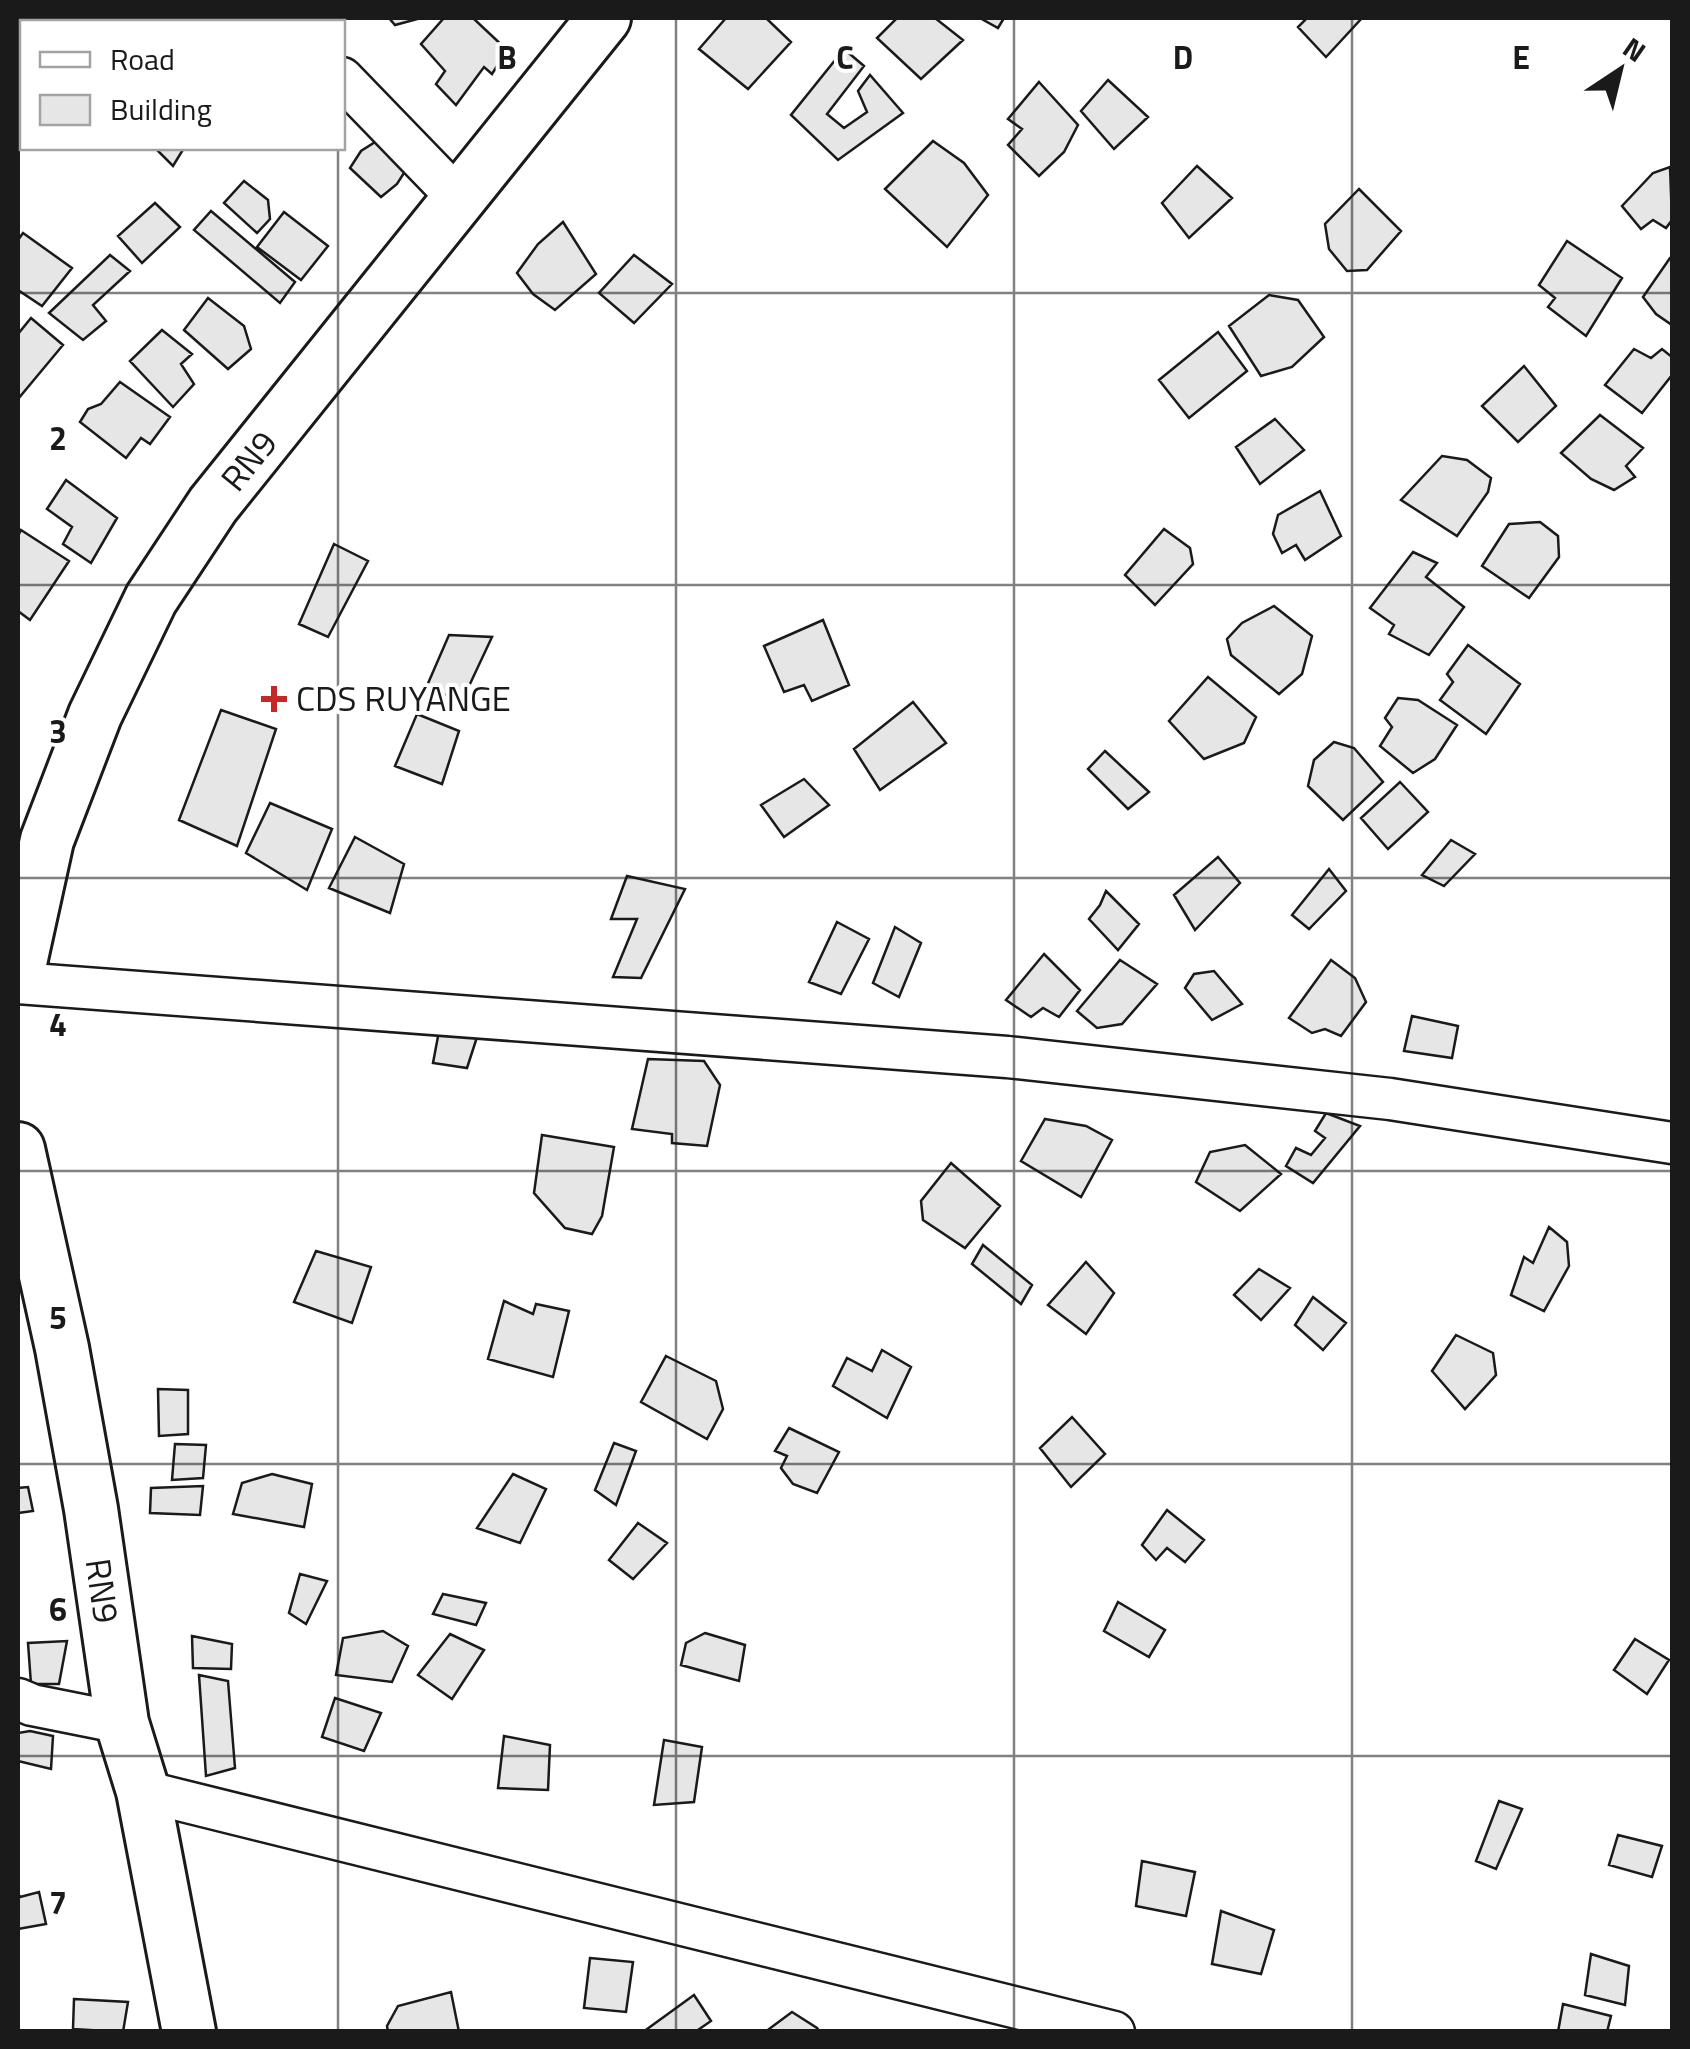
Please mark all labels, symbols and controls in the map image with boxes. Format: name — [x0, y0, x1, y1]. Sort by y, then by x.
legend — [20, 20, 345, 150]
north arrow — [1570, 20, 1670, 120]
text: N — [1614, 26, 1655, 72]
text: B — [497, 33, 517, 81]
text: C — [836, 33, 854, 81]
text: D — [1173, 33, 1193, 81]
text: E — [1512, 33, 1530, 81]
text: Road — [110, 36, 175, 82]
text: Building — [110, 86, 212, 132]
text: 2 — [49, 414, 67, 462]
street label: RN9 — [207, 418, 290, 503]
place label: CDS RUYANGE — [296, 671, 511, 725]
marker: CDS RUYANGE — [261, 686, 287, 712]
text: 3 — [49, 707, 67, 755]
text: 4 — [49, 1000, 67, 1048]
text: 5 — [49, 1293, 67, 1341]
street label: RN9 — [72, 1555, 134, 1627]
text: 6 — [49, 1585, 67, 1633]
text: 7 — [49, 1878, 67, 1926]

